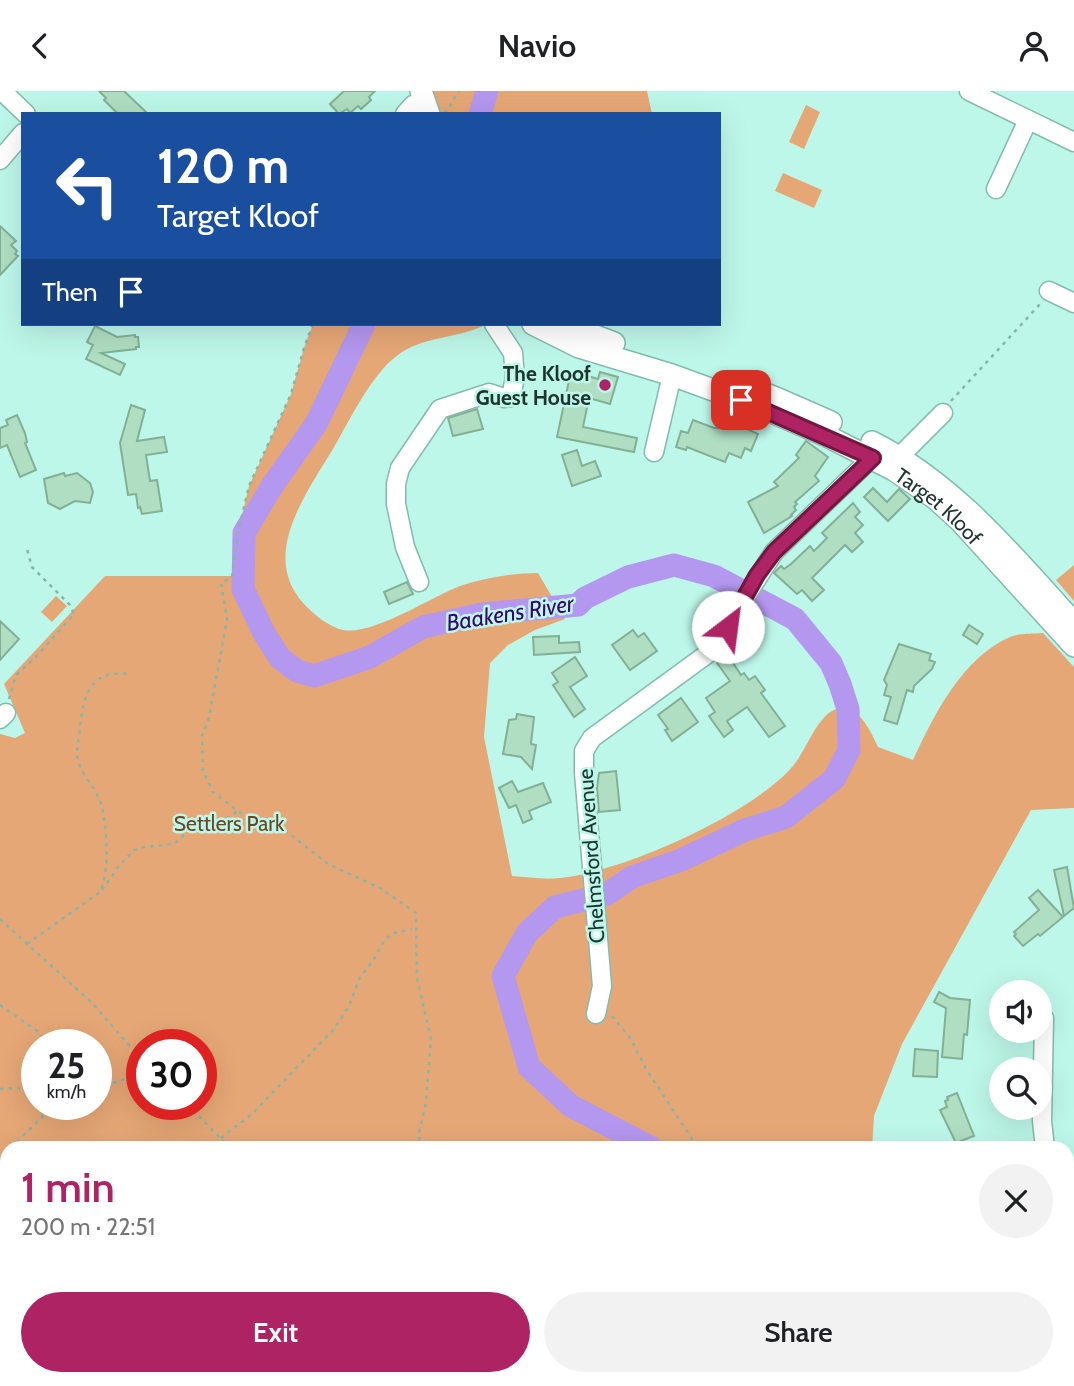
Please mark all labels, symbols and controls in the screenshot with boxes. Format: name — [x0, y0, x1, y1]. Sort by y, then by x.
text: Navio — [498, 26, 576, 65]
icon: back — [21, 27, 59, 65]
icon: person — [1015, 27, 1053, 65]
text: 120 m — [157, 136, 289, 195]
icon: left — [42, 140, 133, 231]
text: Target Kloof — [157, 196, 319, 235]
icon: arrive — [112, 273, 150, 311]
text: Then — [42, 276, 98, 308]
place label: The Kloof Guest House — [476, 361, 591, 410]
pin — [711, 370, 771, 430]
marker: The Kloof Guest House — [597, 377, 613, 393]
icon: arrive — [722, 381, 760, 419]
street label: Target Kloof — [891, 462, 988, 550]
water label: Baakens River — [444, 589, 577, 637]
position arrow — [691, 590, 765, 664]
street label: Chelmsford Avenue — [572, 768, 610, 944]
park label: Settlers Park — [174, 811, 285, 836]
map controls — [989, 980, 1052, 1120]
button: sound — [989, 980, 1052, 1043]
speed limit sign: 30 — [126, 1029, 217, 1120]
text: 25 — [48, 1044, 85, 1087]
button: search — [989, 1057, 1052, 1120]
text: km/h — [47, 1081, 86, 1103]
text: 1 min — [21, 1161, 115, 1213]
button: close — [979, 1164, 1053, 1238]
text: 200 m · 22:51 — [21, 1213, 155, 1241]
button: Exit — [21, 1292, 530, 1372]
button: Share — [544, 1292, 1053, 1372]

